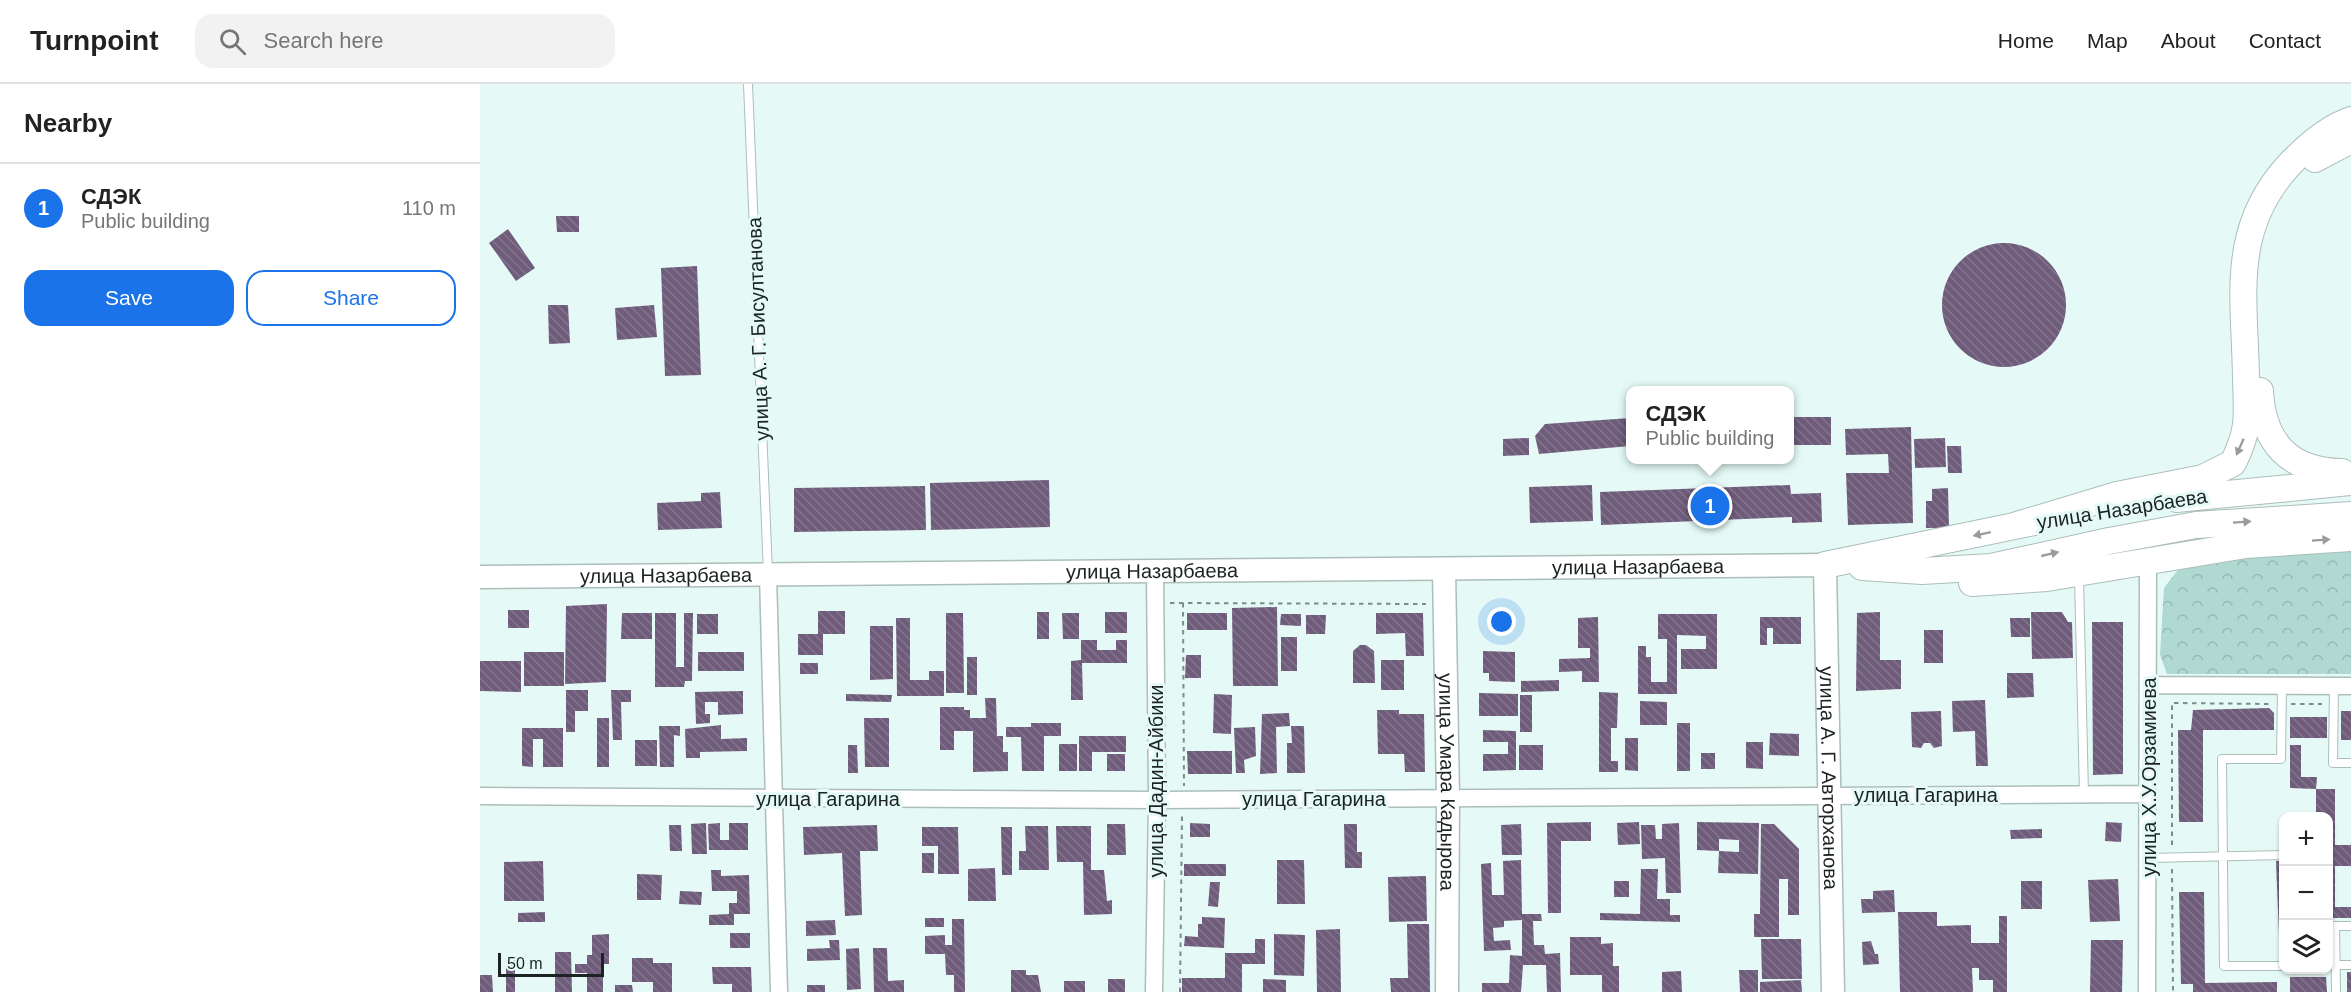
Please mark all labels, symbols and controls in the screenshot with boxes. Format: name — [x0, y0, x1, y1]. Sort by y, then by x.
search box — [195, 14, 615, 68]
text: Turnpoint — [30, 25, 159, 56]
icon: search — [216, 25, 249, 58]
text: Search here — [264, 28, 383, 53]
text: Home — [1998, 29, 2054, 52]
text: Map — [2087, 29, 2128, 52]
text: About — [2161, 29, 2216, 52]
text: Contact — [2249, 29, 2321, 52]
text: Nearby — [24, 108, 112, 138]
text: СДЭК — [81, 184, 141, 209]
text: 1 — [38, 197, 49, 219]
text: 110 m — [402, 197, 456, 219]
text: Public building — [81, 210, 210, 232]
street label: улица А. Г. Бисултанова — [743, 216, 773, 441]
button: Save — [24, 270, 234, 326]
button: Share — [246, 270, 456, 326]
popup — [1626, 386, 1794, 464]
text: СДЭК — [1646, 401, 1706, 426]
text: Public building — [1646, 427, 1774, 449]
one-way arrow — [2235, 438, 2244, 456]
pin: 1 — [1690, 484, 1730, 528]
street label: улица Назарбаева — [2035, 485, 2210, 533]
one-way arrow — [2233, 517, 2252, 527]
one-way arrow — [1972, 530, 1991, 539]
one-way arrow — [2312, 536, 2331, 545]
one-way arrow — [2041, 549, 2060, 558]
street label: улица Назарбаева — [1552, 555, 1725, 578]
street label: улица Назарбаева — [1066, 559, 1239, 583]
street label: улица Назарбаева — [580, 564, 753, 587]
your location — [1487, 607, 1516, 636]
street label: улица А. Г. Авторханова — [1816, 666, 1842, 891]
street label: улица Умара Кадырова — [1435, 673, 1459, 892]
street label: улица Х.У.Орзамиева — [2138, 676, 2160, 877]
street label: улица Дадин-Айбики — [1145, 685, 1167, 877]
street label: улица Гагарина — [1854, 784, 1999, 806]
street label: улица Гагарина — [756, 788, 901, 810]
street label: улица Гагарина — [1242, 788, 1387, 810]
map controls — [2279, 812, 2333, 974]
button: + — [2279, 812, 2333, 866]
button: − — [2279, 866, 2333, 920]
button: layers — [2279, 920, 2333, 974]
scale bar — [498, 950, 604, 978]
text: 50 m — [507, 955, 543, 972]

